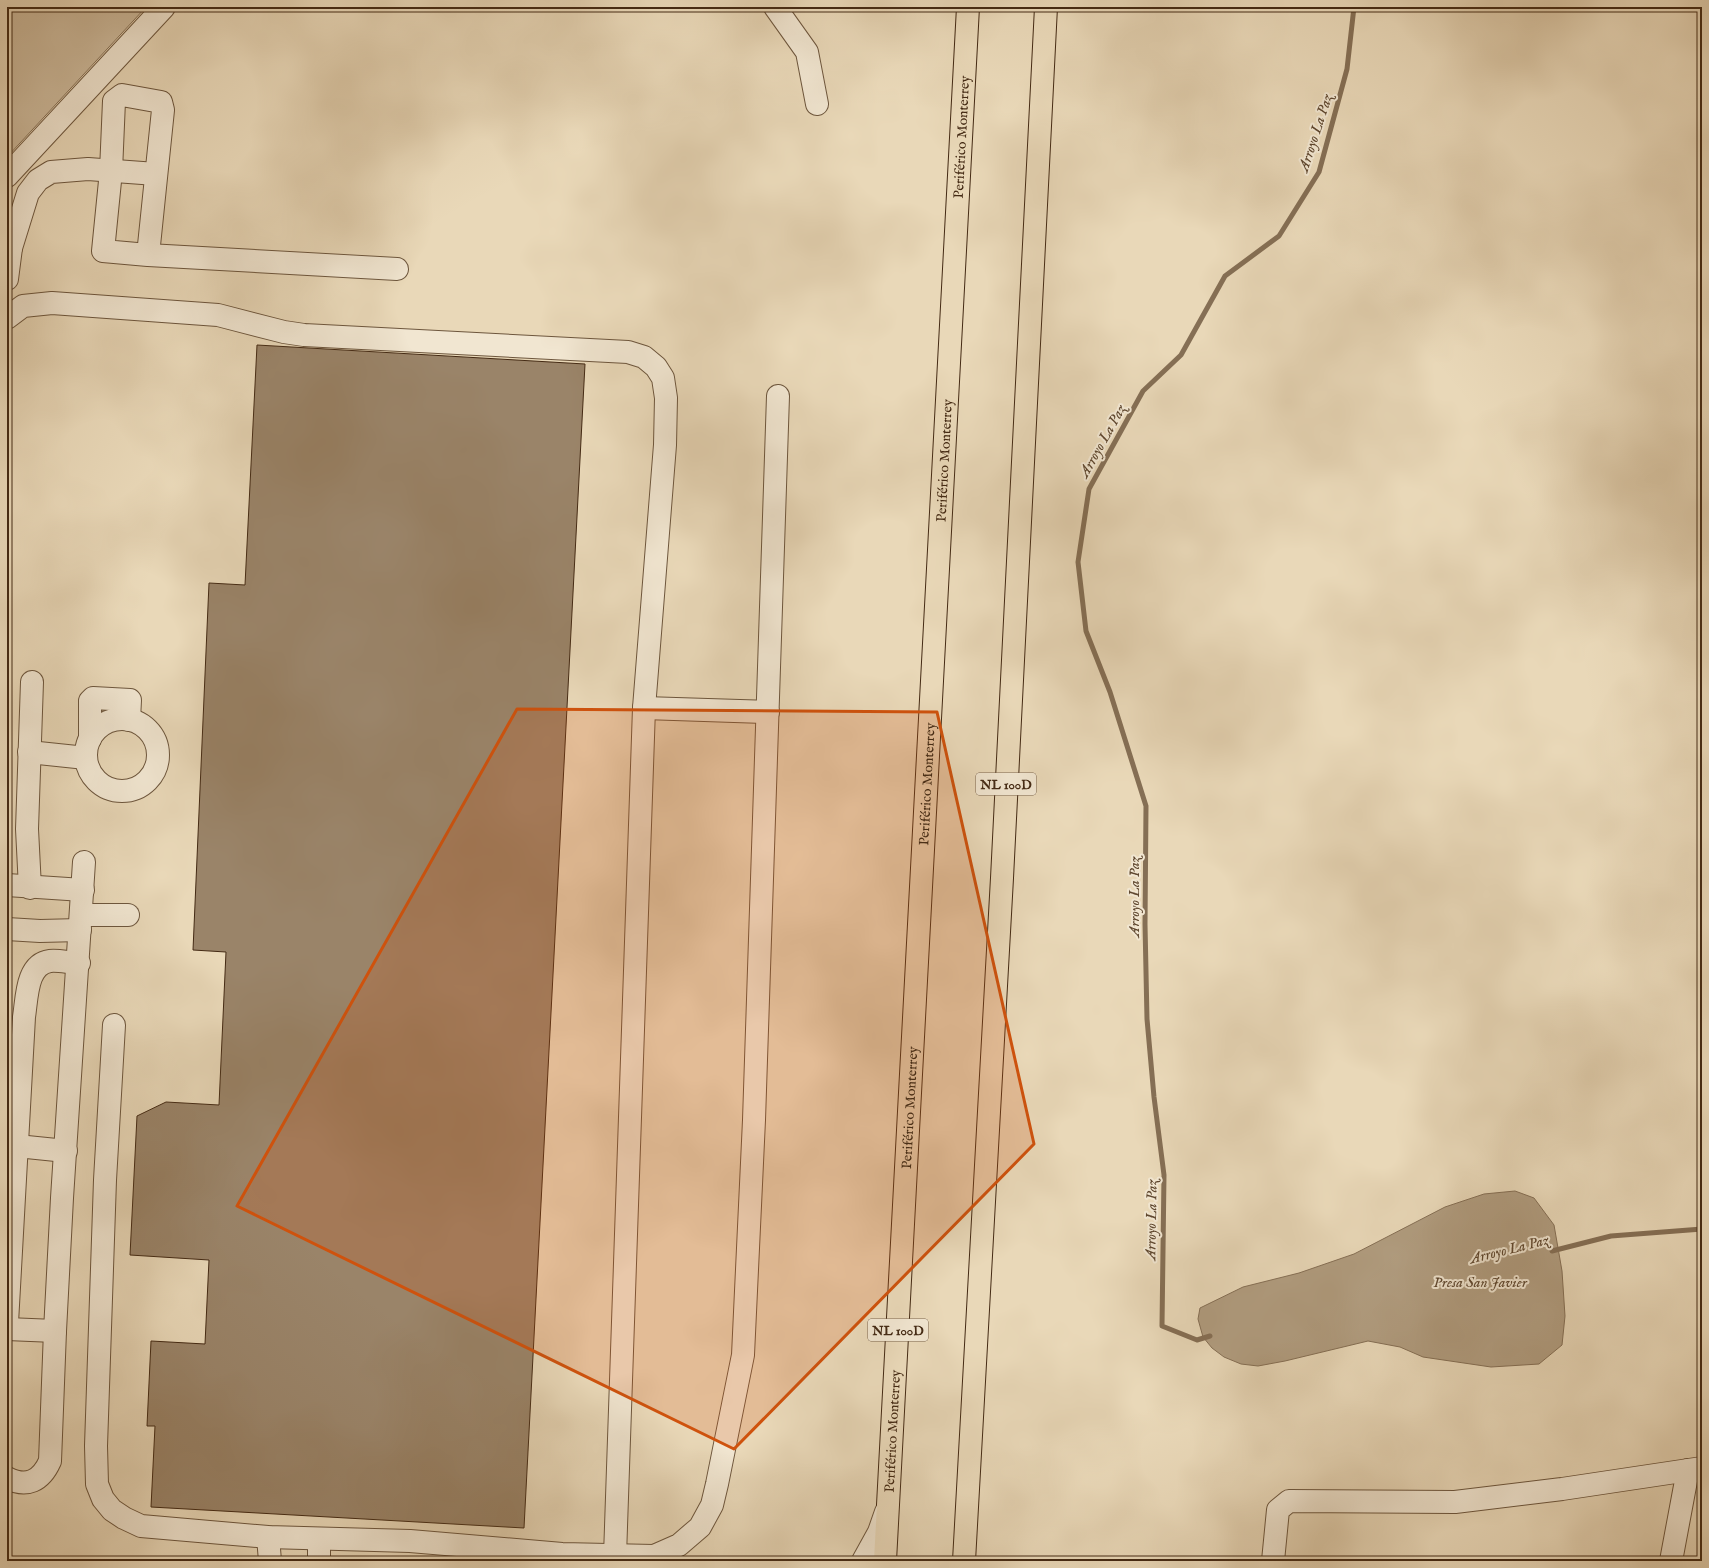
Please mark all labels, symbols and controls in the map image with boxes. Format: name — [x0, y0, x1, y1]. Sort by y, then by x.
street label: Periférico Monterrey — [950, 75, 974, 199]
water label: Arroyo La Paz — [1293, 91, 1337, 176]
street label: Periférico Monterrey — [933, 399, 957, 523]
water label: Arroyo La Paz — [1074, 400, 1131, 483]
street label: Periférico Monterrey — [915, 722, 940, 846]
road number: NL 100D — [976, 773, 1036, 795]
water label: Arroyo La Paz — [1125, 855, 1144, 939]
street label: Periférico Monterrey — [898, 1046, 922, 1170]
water label: Arroyo La Paz — [1141, 1178, 1162, 1262]
water label: Arroyo La Paz — [1466, 1230, 1552, 1269]
water label: Presa San Javier — [1433, 1273, 1528, 1292]
road number: NL 100D — [868, 1319, 928, 1341]
street label: Periférico Monterrey — [881, 1369, 905, 1493]

